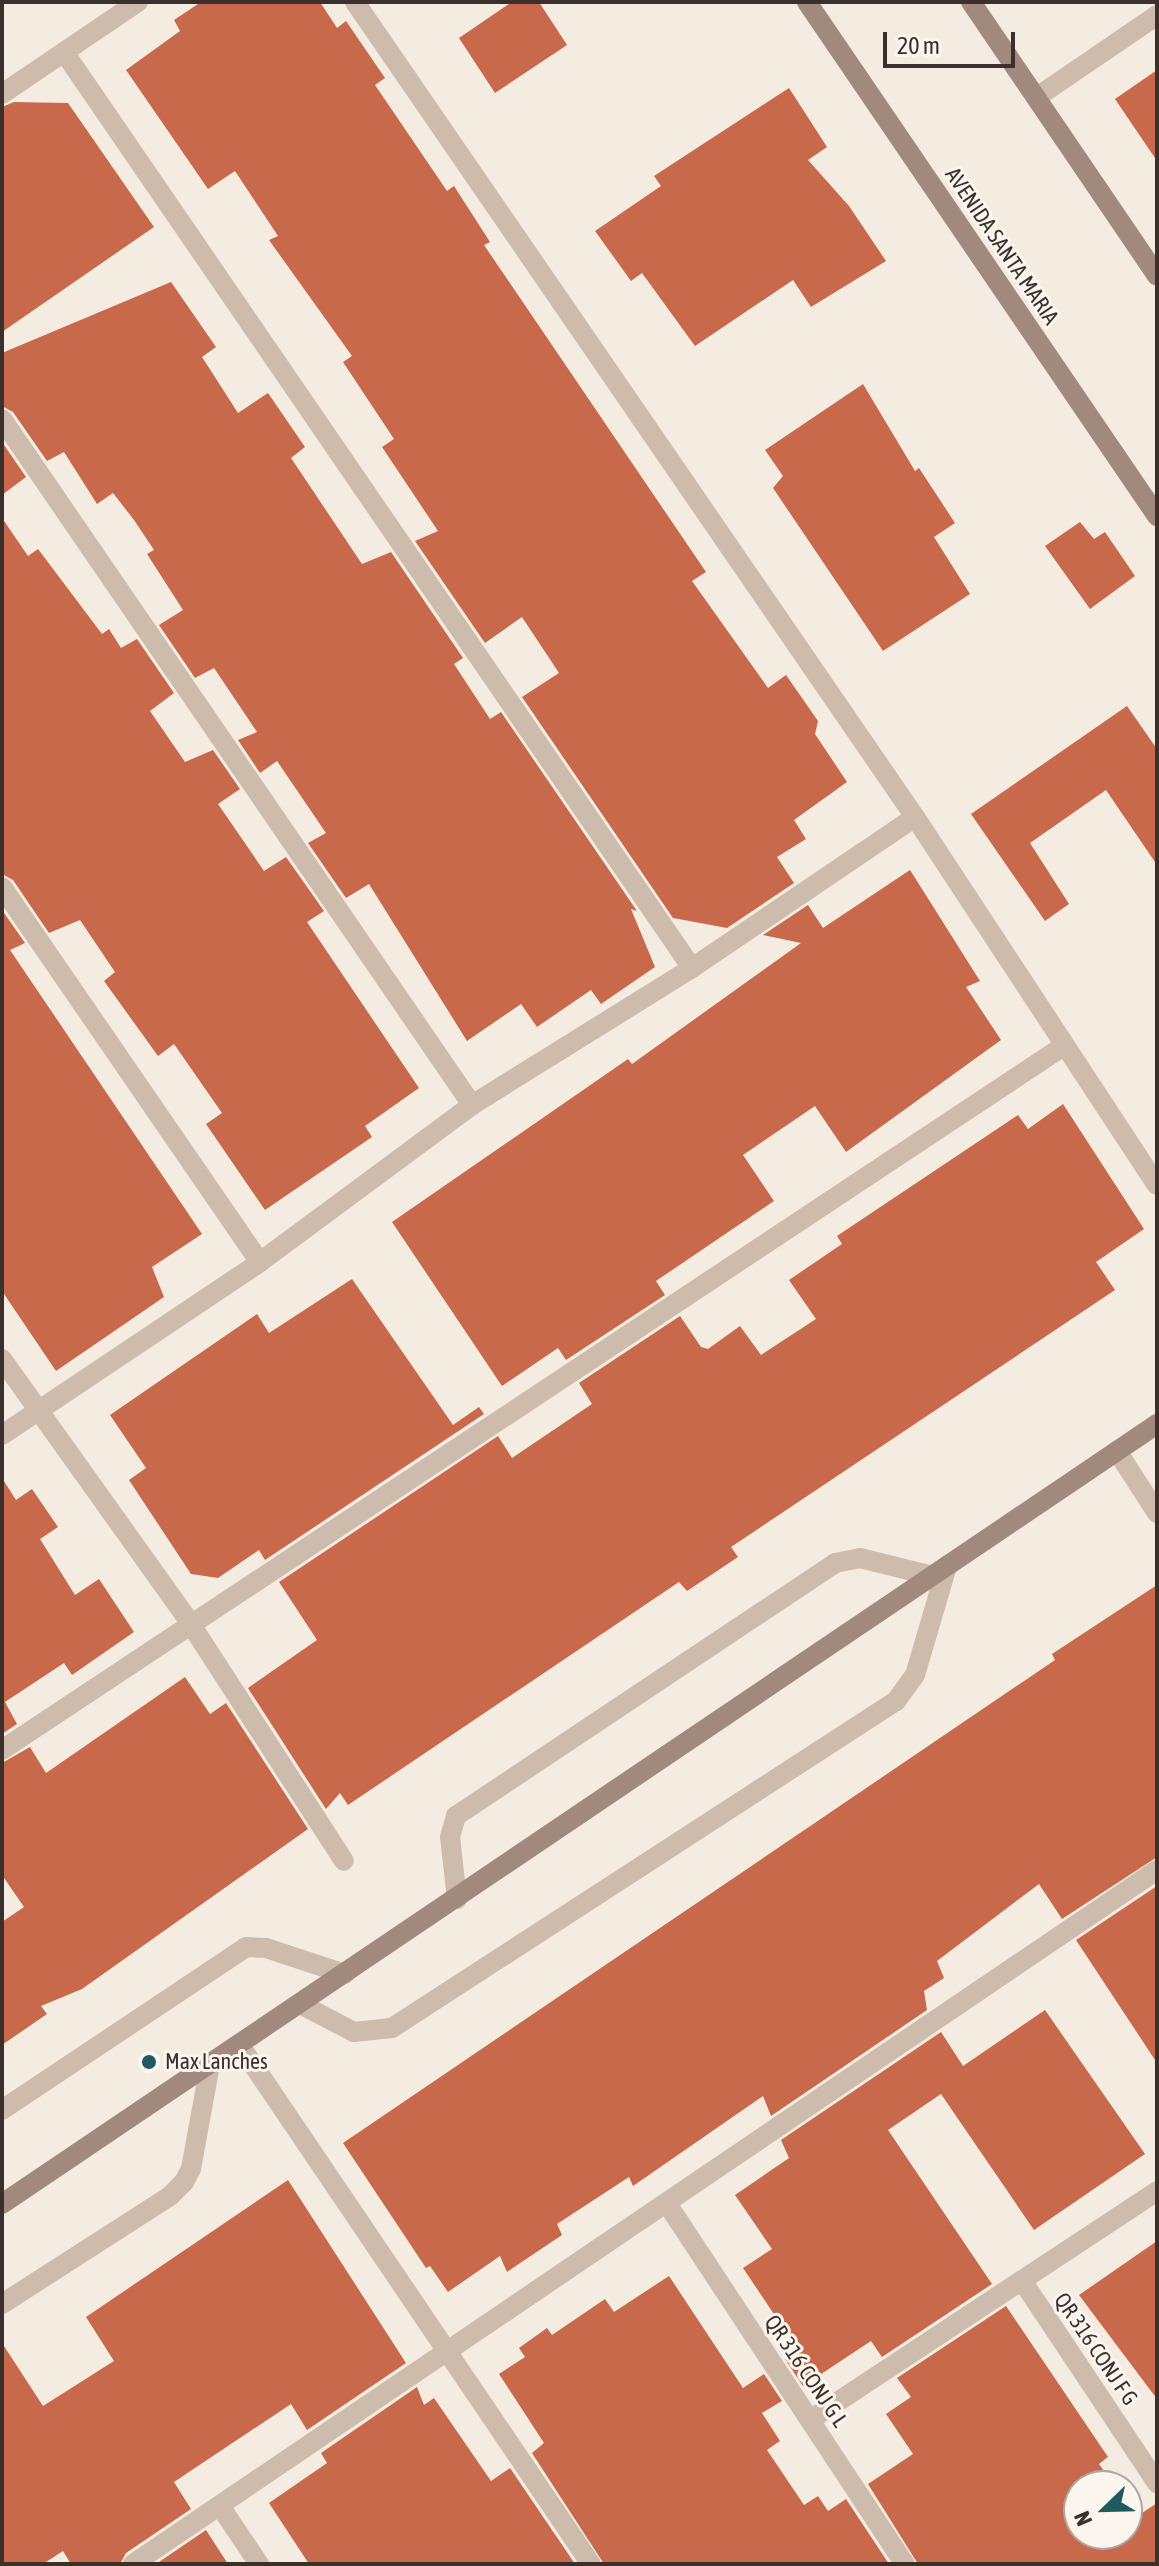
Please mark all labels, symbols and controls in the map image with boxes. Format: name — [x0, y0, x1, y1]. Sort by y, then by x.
scale bar — [887, 16, 1019, 66]
text: 20 m — [897, 32, 940, 59]
street label: AVENIDA SANTA MARIA — [940, 162, 1064, 330]
place label: Max Lanches — [165, 2049, 268, 2075]
marker: Max Lanches — [140, 2053, 158, 2071]
street label: QR 316 CONJ F G — [1049, 2288, 1143, 2410]
street label: QR 316 CONJ G L — [759, 2310, 853, 2432]
north arrow — [1063, 2470, 1143, 2550]
text: N — [1068, 2508, 1097, 2530]

